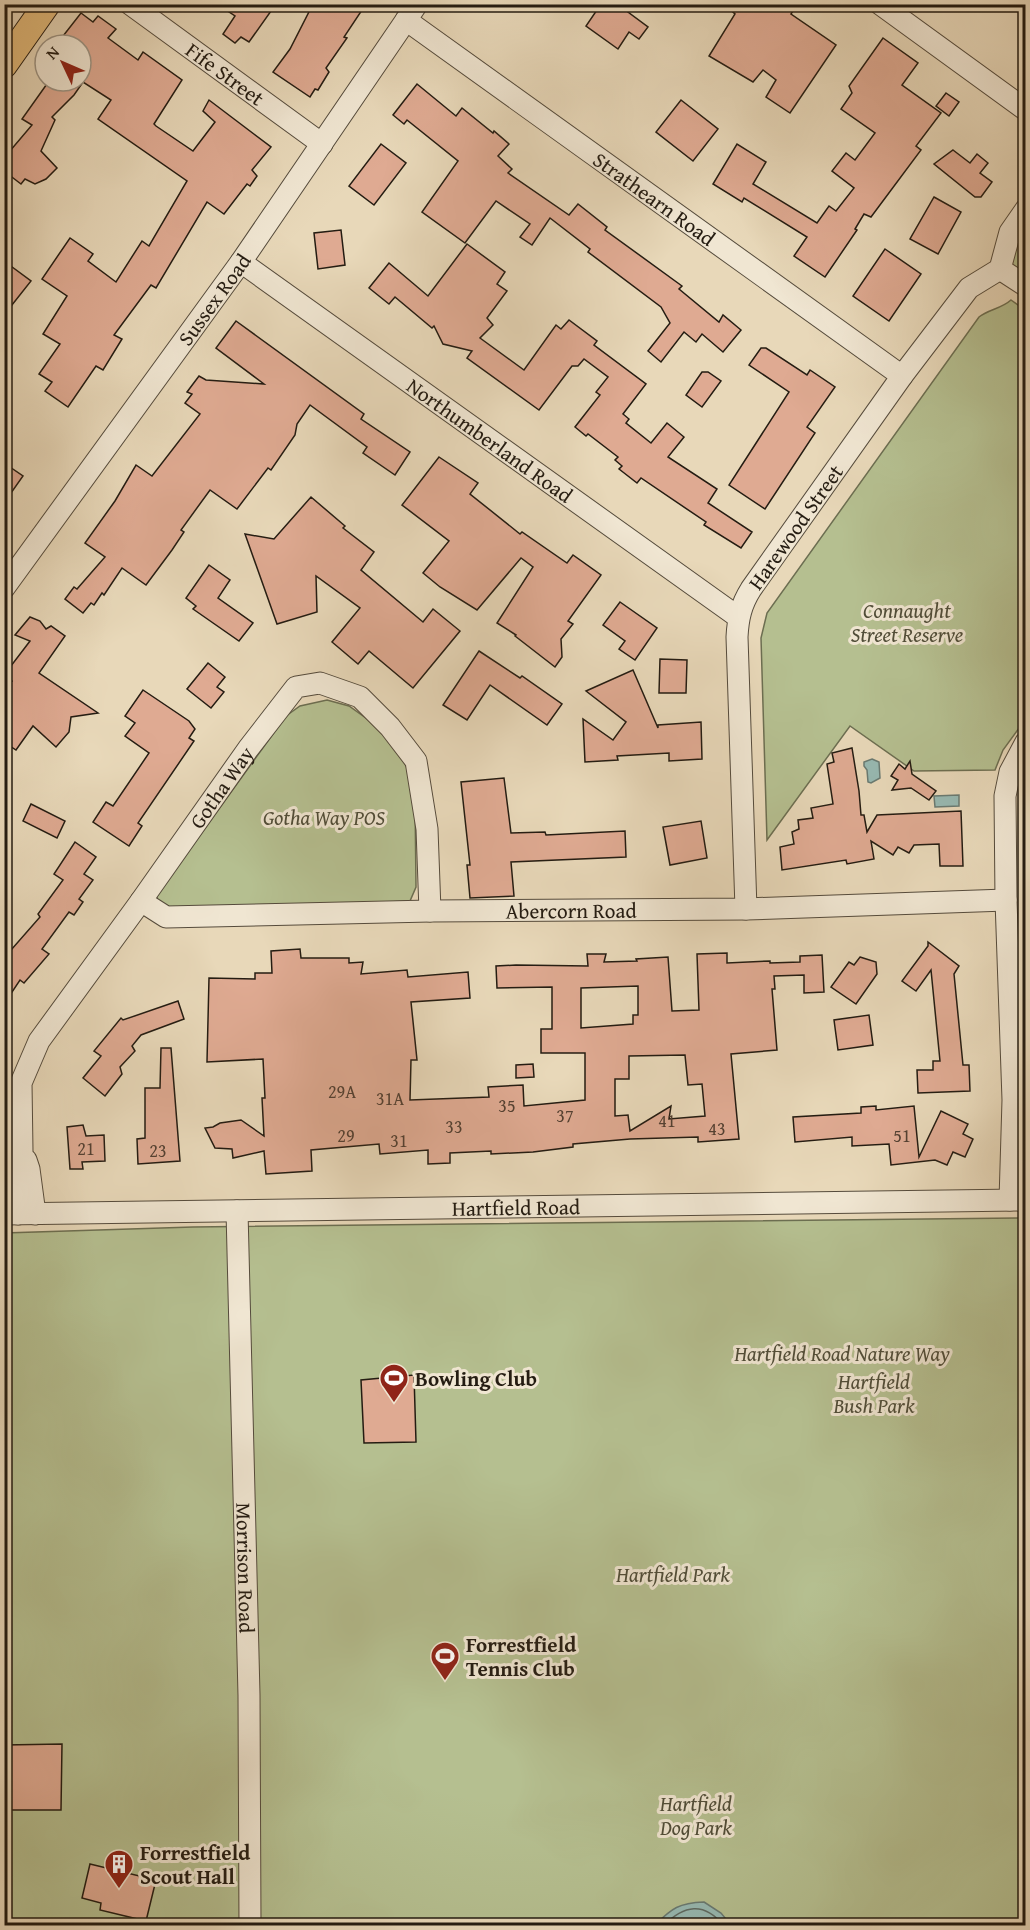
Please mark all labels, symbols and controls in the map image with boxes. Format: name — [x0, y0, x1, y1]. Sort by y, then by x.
north arrow — [33, 33, 93, 93]
street label: Fife Street — [180, 34, 272, 113]
text: N — [40, 40, 65, 65]
street label: Strathearn Road — [587, 144, 723, 253]
street label: Sussex Road — [170, 246, 258, 352]
street label: Northumberland Road — [401, 370, 580, 510]
street label: Harewood Street — [740, 457, 851, 596]
park label: Connaught Street Reserve — [851, 595, 963, 650]
street label: Gotha Way — [181, 739, 261, 835]
park label: Gotha Way POS — [263, 802, 385, 833]
street label: Abercorn Road — [506, 894, 638, 926]
house number: 29A — [328, 1078, 356, 1105]
house number: 31A — [376, 1085, 404, 1112]
house number: 35 — [498, 1092, 516, 1119]
house number: 37 — [556, 1102, 574, 1129]
house number: 41 — [658, 1107, 676, 1134]
house number: 33 — [445, 1113, 463, 1140]
house number: 43 — [708, 1115, 726, 1142]
house number: 29 — [337, 1122, 355, 1149]
house number: 51 — [893, 1122, 911, 1149]
house number: 31 — [390, 1127, 408, 1154]
house number: 21 — [77, 1135, 95, 1162]
house number: 23 — [149, 1137, 167, 1164]
street label: Hartfield Road — [452, 1191, 581, 1223]
park label: Hartfield Road Nature Way — [733, 1338, 950, 1369]
sports icon: Bowling Club — [378, 1362, 410, 1404]
place label: Bowling Club — [415, 1363, 537, 1394]
park label: Hartfield Bush Park — [832, 1366, 915, 1421]
street label: Morrison Road — [229, 1502, 263, 1634]
park label: Hartfield Park — [615, 1559, 730, 1590]
place label: Forrestfield Tennis Club — [466, 1629, 576, 1684]
sports icon: Forrestfield Tennis Club — [429, 1640, 461, 1682]
park label: Hartfield Dog Park — [659, 1788, 732, 1843]
place label: Forrestfield Scout Hall — [140, 1837, 250, 1892]
building icon: Forrestfield Scout Hall — [103, 1848, 135, 1890]

